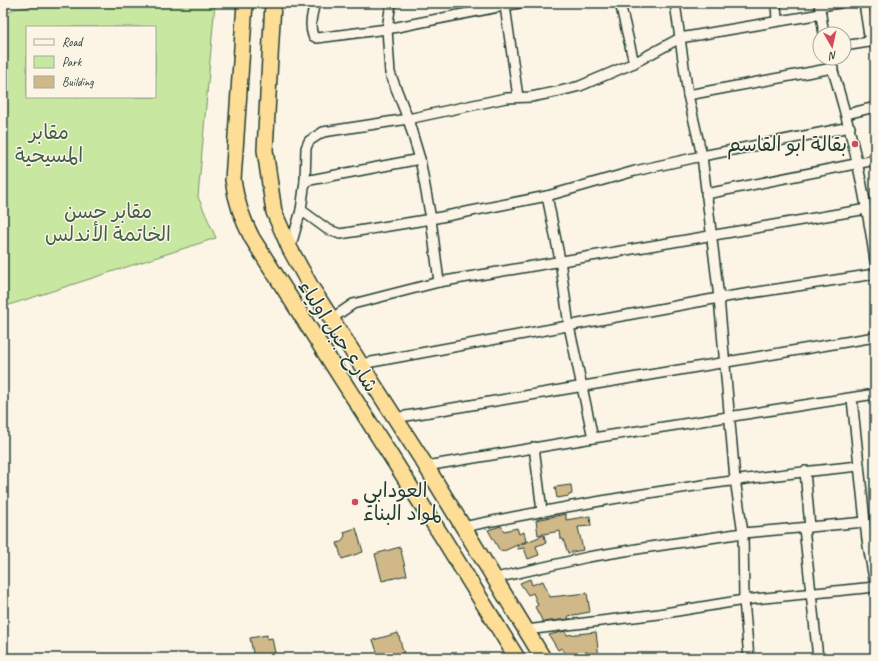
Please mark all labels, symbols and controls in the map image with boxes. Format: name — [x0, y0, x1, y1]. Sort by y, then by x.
legend — [26, 26, 156, 98]
north arrow — [812, 26, 852, 66]
text: Road — [62, 34, 84, 50]
text: N — [827, 48, 838, 64]
text: Park — [62, 54, 83, 70]
text: Building — [62, 74, 94, 90]
park label: مقابر المسيحية — [15, 120, 83, 168]
place label: بقالة ابو القاسم — [727, 132, 847, 160]
marker: بقالة ابو القاسم — [850, 139, 860, 149]
park label: مقابر حسن الخاتمة الأندلس — [45, 199, 171, 247]
street label: شارع جبل اولياء — [292, 275, 384, 397]
place label: العودابي لمواد البناء — [363, 478, 442, 526]
marker: العودابي لمواد البناء — [350, 497, 360, 507]

